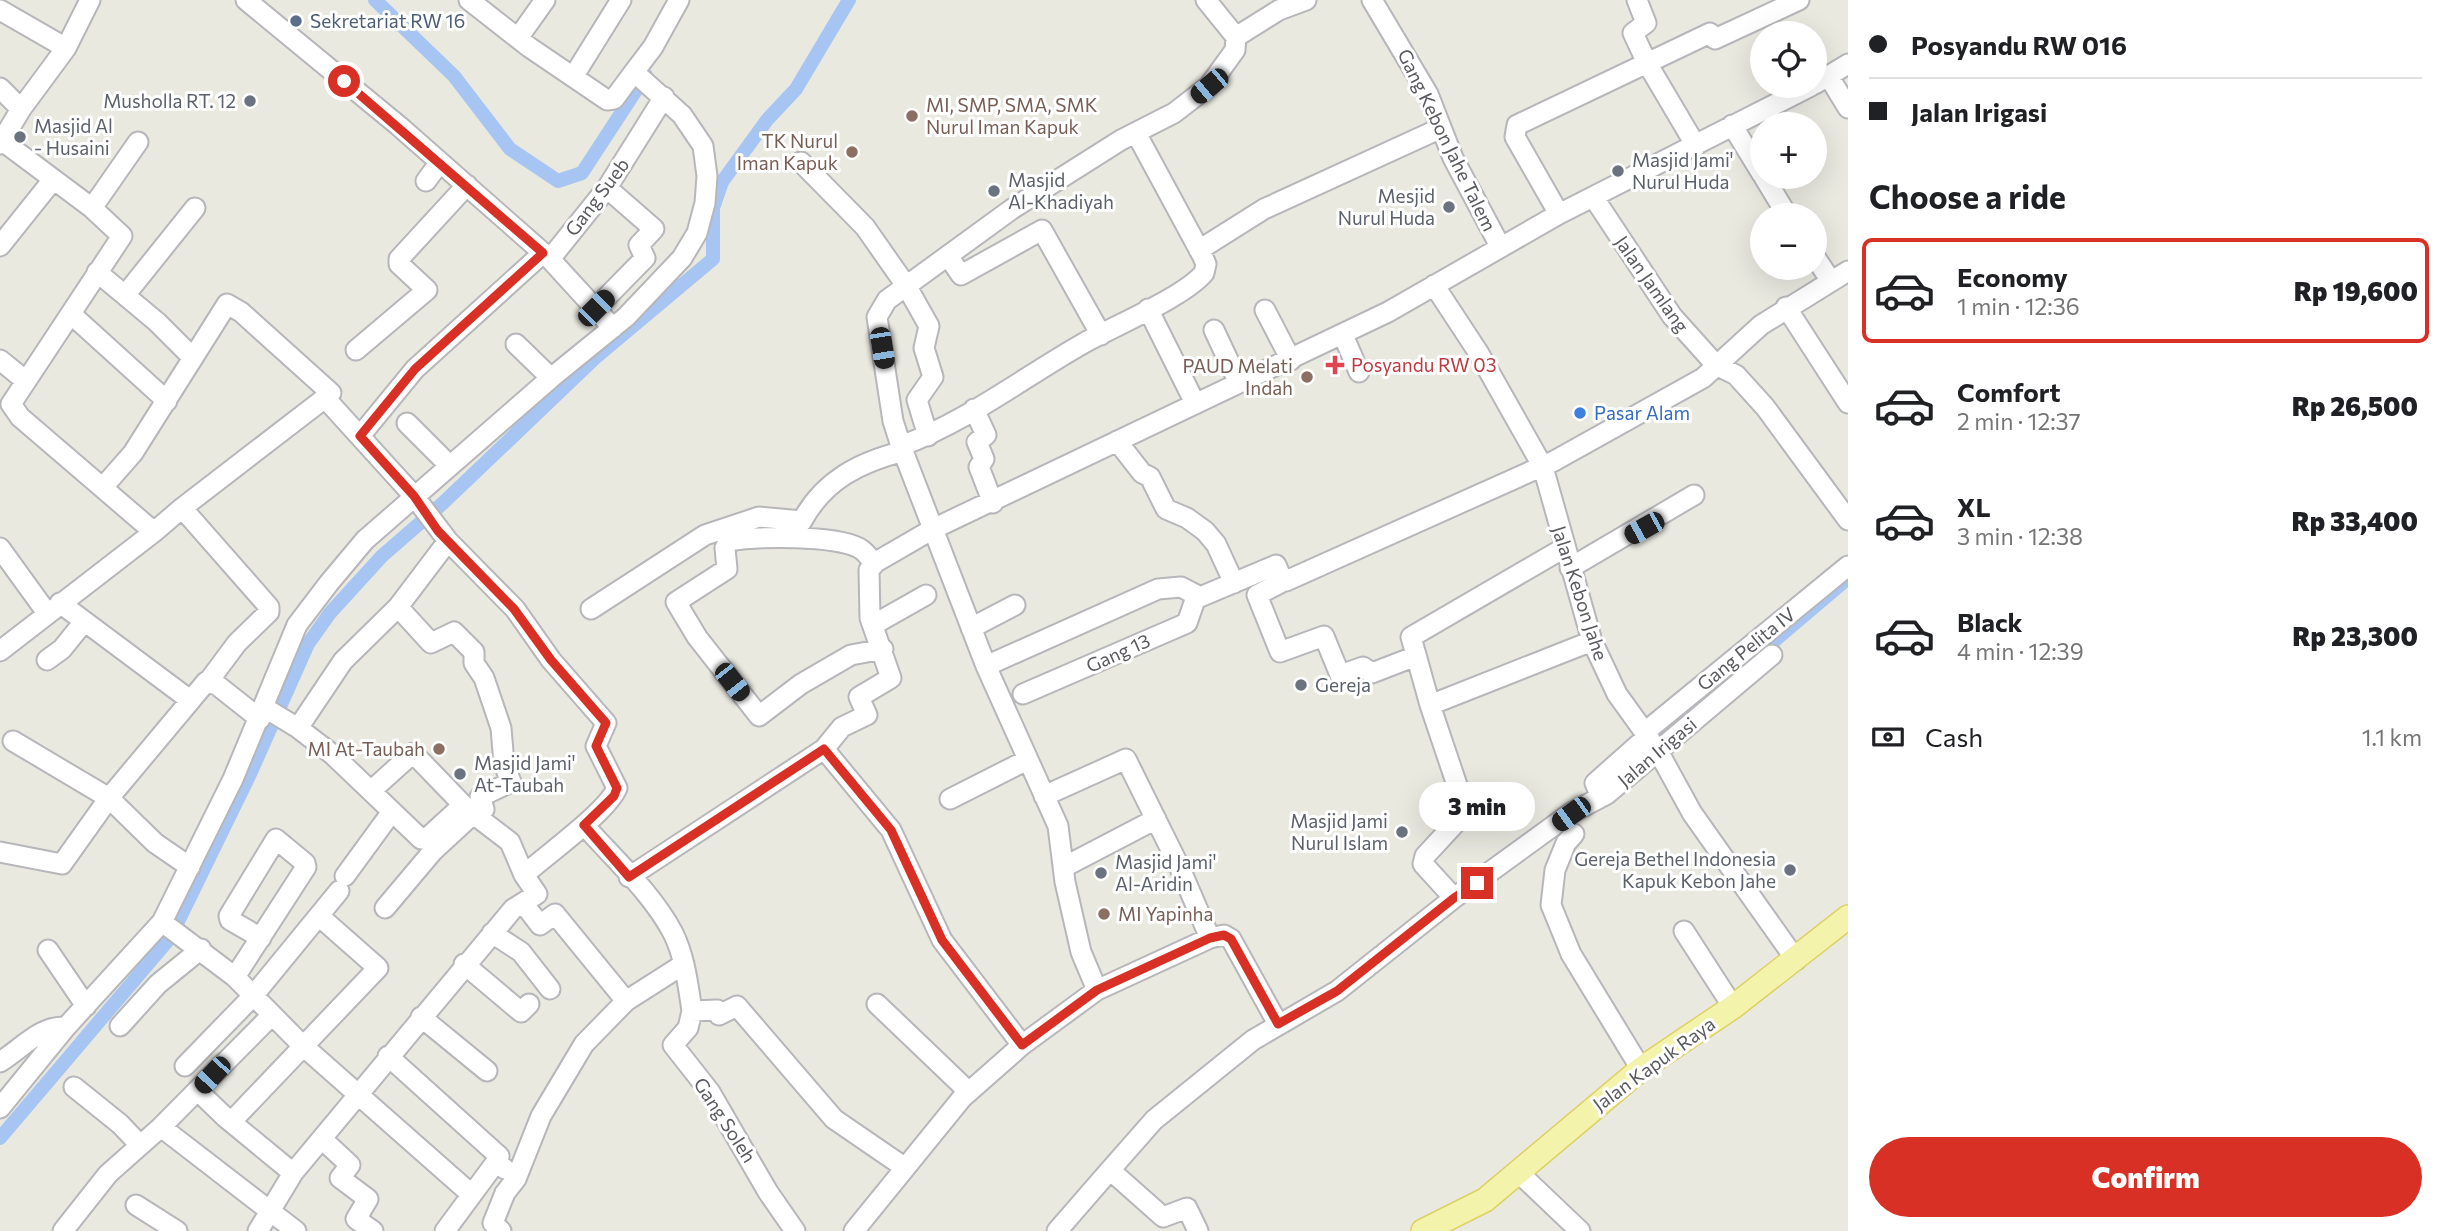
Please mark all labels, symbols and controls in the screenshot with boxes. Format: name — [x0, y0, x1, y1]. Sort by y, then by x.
place label: Sekretariat RW 16 — [310, 9, 465, 32]
marker: Sekretariat RW 16 — [288, 13, 304, 29]
map controls — [1750, 21, 1827, 280]
button: locate — [1750, 21, 1827, 98]
text: Posyandu RW 016 — [1911, 29, 2127, 60]
street label: Gang Kebon Jahe Talem — [1393, 45, 1502, 235]
car — [1187, 64, 1232, 108]
route start — [328, 65, 360, 97]
place label: Musholla RT. 12 — [103, 89, 236, 112]
marker: Musholla RT. 12 — [242, 93, 258, 109]
place label: MI, SMP, SMA, SMK Nurul Iman Kapuk — [926, 93, 1098, 138]
text: Jalan Irigasi — [1911, 96, 2047, 127]
marker: MI, SMP, SMA, SMK Nurul Iman Kapuk — [904, 108, 920, 124]
button: + — [1750, 112, 1827, 189]
place label: Masjid Al - Husaini — [34, 114, 113, 159]
marker: Masjid Al - Husaini — [12, 129, 28, 145]
place label: TK Nurul Iman Kapuk — [737, 129, 838, 174]
marker: TK Nurul Iman Kapuk — [844, 144, 860, 160]
place label: Masjid Jami' Nurul Huda — [1632, 148, 1734, 193]
street label: Gang Sueb — [560, 153, 633, 240]
marker: Masjid Jami' Nurul Huda — [1610, 163, 1626, 179]
place label: Masjid Al-Khadiyah — [1008, 168, 1114, 213]
text: Choose a ride — [1869, 176, 2066, 216]
marker: Masjid Al-Khadiyah — [986, 183, 1002, 199]
place label: Mesjid Nurul Huda — [1338, 184, 1435, 229]
marker: Mesjid Nurul Huda — [1441, 199, 1457, 215]
button: − — [1750, 203, 1827, 280]
street label: Jalan Jamlang — [1611, 231, 1694, 336]
icon: car — [1873, 259, 1936, 322]
text: Economy — [1957, 261, 2068, 292]
text: Rp 19,600 — [2294, 275, 2418, 306]
car — [574, 286, 619, 330]
text: 1 min · 12:36 — [1957, 292, 2080, 320]
car — [869, 326, 896, 370]
place label: Posyandu RW 03 — [1351, 353, 1497, 376]
place label: PAUD Melati Indah — [1182, 354, 1293, 399]
marker: Posyandu RW 03 — [1325, 355, 1345, 375]
marker: PAUD Melati Indah — [1299, 369, 1315, 385]
icon: car — [1873, 374, 1936, 437]
text: Comfort — [1957, 376, 2060, 407]
text: Rp 26,500 — [2292, 390, 2418, 421]
place label: Pasar Alam — [1594, 401, 1690, 424]
marker: Pasar Alam — [1572, 405, 1588, 421]
text: 2 min · 12:37 — [1957, 407, 2081, 435]
icon: car — [1873, 489, 1936, 552]
text: XL — [1957, 491, 1991, 522]
text: Rp 33,400 — [2291, 505, 2418, 536]
car — [1621, 509, 1668, 547]
text: 3 min · 12:38 — [1957, 522, 2083, 550]
street label: Jalan Kebon Jahe — [1548, 523, 1613, 663]
street label: Gang Pelita IV — [1692, 602, 1799, 695]
icon: car — [1873, 604, 1936, 667]
text: Black — [1957, 606, 2023, 637]
text: Rp 23,300 — [2292, 620, 2418, 651]
street label: Gang 13 — [1082, 628, 1153, 677]
text: 4 min · 12:39 — [1957, 637, 2084, 665]
car — [711, 659, 754, 705]
place label: Gereja — [1315, 673, 1371, 696]
marker: Gereja — [1293, 677, 1309, 693]
street label: Jalan Irigasi — [1612, 712, 1701, 791]
icon: cash — [1869, 718, 1907, 756]
text: Cash — [1925, 721, 1983, 752]
text: 1.1 km — [2362, 723, 2422, 751]
place label: MI At-Taubah — [308, 737, 425, 760]
marker: MI At-Taubah — [431, 741, 447, 757]
place label: Masjid Jami' At-Taubah — [474, 751, 576, 796]
marker: Masjid Jami' At-Taubah — [452, 766, 468, 782]
callout: 3 min — [1419, 782, 1535, 830]
text: 3 min — [1448, 792, 1506, 820]
car — [1548, 793, 1595, 835]
place label: Masjid Jami Nurul Islam — [1290, 809, 1388, 854]
marker: Masjid Jami Nurul Islam — [1394, 824, 1410, 840]
place label: Gereja Bethel Indonesia Kapuk Kebon Jahe — [1574, 847, 1776, 892]
place label: Masjid Jami' Al-Aridin — [1115, 850, 1217, 895]
marker: Gereja Bethel Indonesia Kapuk Kebon Jahe — [1782, 862, 1798, 878]
marker: Masjid Jami' Al-Aridin — [1093, 865, 1109, 881]
route end — [1461, 867, 1493, 899]
place label: MI Yapinha — [1118, 902, 1213, 925]
marker: MI Yapinha — [1096, 906, 1112, 922]
street label: Jalan Kapuk Raya — [1588, 1012, 1719, 1116]
car — [190, 1052, 235, 1098]
street label: Gang Soleh — [689, 1073, 761, 1167]
button: Confirm — [1869, 1137, 2422, 1217]

